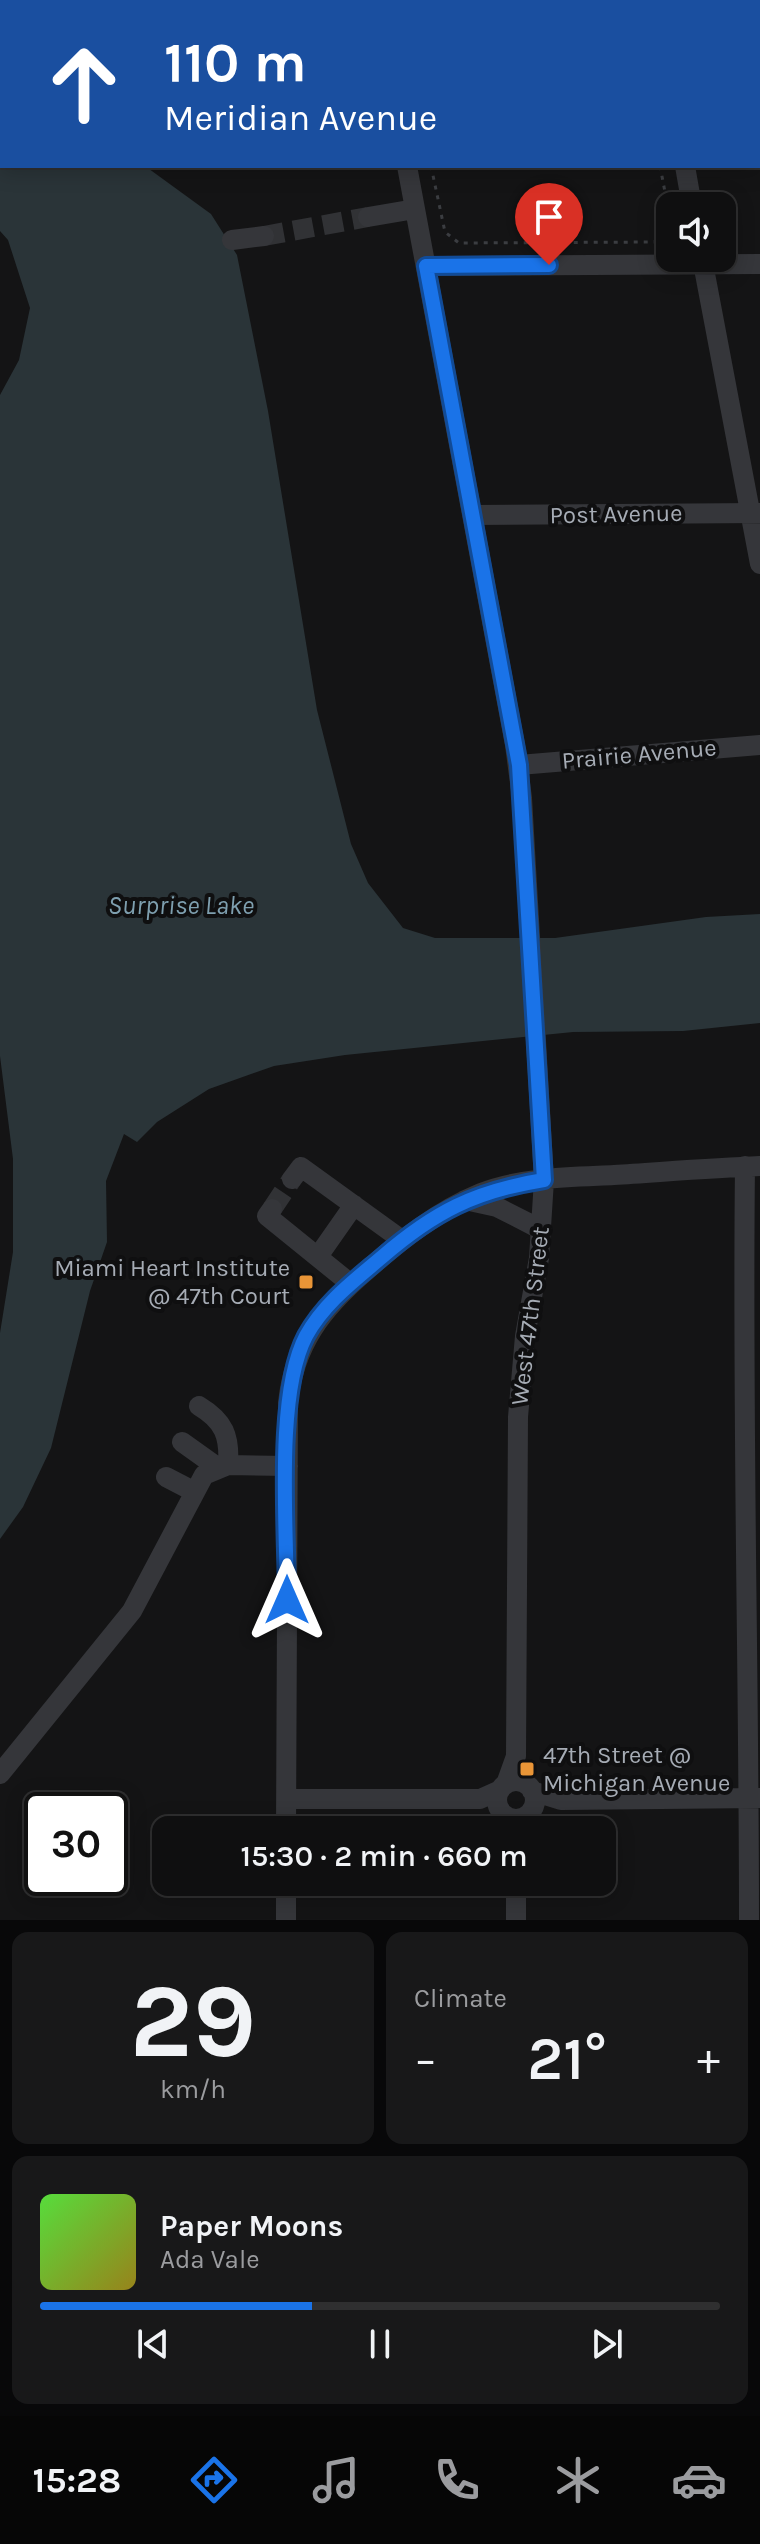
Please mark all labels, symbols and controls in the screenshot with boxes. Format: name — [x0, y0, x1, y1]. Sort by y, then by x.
text: 110 m — [164, 30, 307, 95]
icon: ahead — [32, 32, 136, 136]
text: Meridian Avenue — [164, 97, 437, 139]
pin — [515, 183, 583, 265]
map controls — [656, 192, 736, 272]
button: sound — [656, 192, 736, 272]
icon: arrive — [527, 195, 571, 239]
street label: Post Avenue — [549, 499, 683, 529]
street label: Prairie Avenue — [560, 733, 718, 775]
water label: Surprise Lake — [108, 890, 254, 921]
street label: West 47th Street — [505, 1225, 555, 1407]
place label: Miami Heart Institute @ 47th Court — [54, 1254, 290, 1310]
marker: Miami Heart Institute @ 47th Court — [297, 1273, 315, 1291]
position arrow — [245, 1558, 329, 1642]
place label: 47th Street @ Michigan Avenue — [543, 1741, 730, 1797]
marker: 47th Street @ Michigan Avenue — [518, 1760, 536, 1778]
speed limit sign: 30 — [24, 1792, 128, 1896]
text: 15:30 · 2 min · 660 m — [240, 1838, 528, 1874]
text: 29 — [130, 1961, 256, 2082]
text: Climate — [414, 1983, 507, 2014]
text: 21° — [527, 2024, 607, 2094]
text: − — [414, 2034, 437, 2085]
text: + — [697, 2034, 720, 2085]
text: km/h — [160, 2074, 226, 2105]
text: Paper Moons — [160, 2208, 343, 2244]
text: Ada Vale — [160, 2244, 260, 2275]
icon: previous — [131, 2322, 175, 2366]
icon: pause — [358, 2322, 402, 2366]
icon: next — [585, 2322, 629, 2366]
icon: directions — [186, 2452, 242, 2508]
icon: music — [308, 2452, 364, 2508]
icon: phone — [429, 2452, 485, 2508]
icon: climate — [550, 2452, 606, 2508]
icon: car — [671, 2452, 727, 2508]
text: 15:28 — [33, 2459, 121, 2501]

